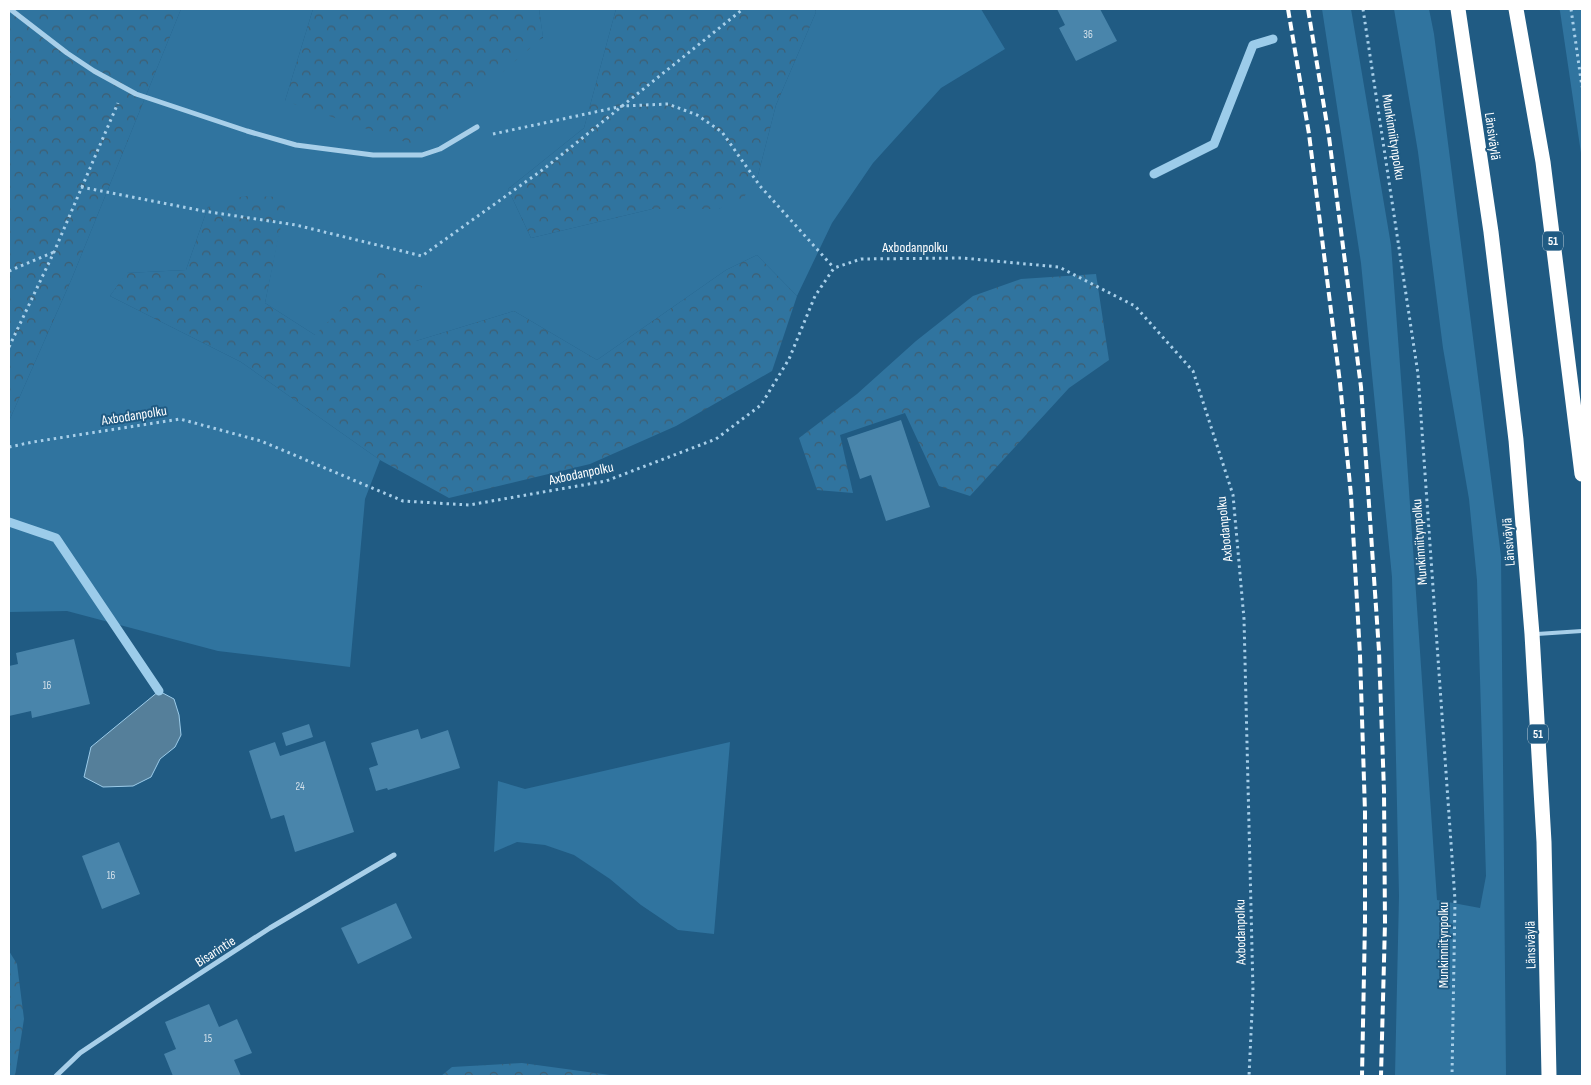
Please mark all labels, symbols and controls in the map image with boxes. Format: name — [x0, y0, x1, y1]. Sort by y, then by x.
house number: 36 — [1083, 28, 1093, 41]
street label: Munkinniitynpolku — [1378, 93, 1409, 181]
street label: Länsiväylä — [1481, 111, 1504, 161]
road number: 51 — [1543, 232, 1563, 250]
street label: Axbodanpolku — [881, 239, 948, 256]
street label: Axbodanpolku — [99, 402, 168, 429]
street label: Axbodanpolku — [546, 458, 615, 489]
street label: Axbodanpolku — [1213, 495, 1236, 563]
street label: Munkinniitynpolku — [1408, 498, 1431, 586]
street label: Länsiväylä — [1498, 517, 1519, 567]
house number: 16 — [43, 679, 52, 692]
road number: 51 — [1528, 724, 1548, 744]
house number: 24 — [295, 780, 305, 793]
house number: 16 — [107, 869, 116, 882]
street label: Axbodanpolku — [1231, 899, 1250, 966]
street label: Munkinniitynpolku — [1435, 902, 1452, 988]
street label: Länsiväylä — [1522, 921, 1539, 969]
street label: Bisarintie — [192, 932, 239, 971]
house number: 15 — [204, 1032, 212, 1045]

